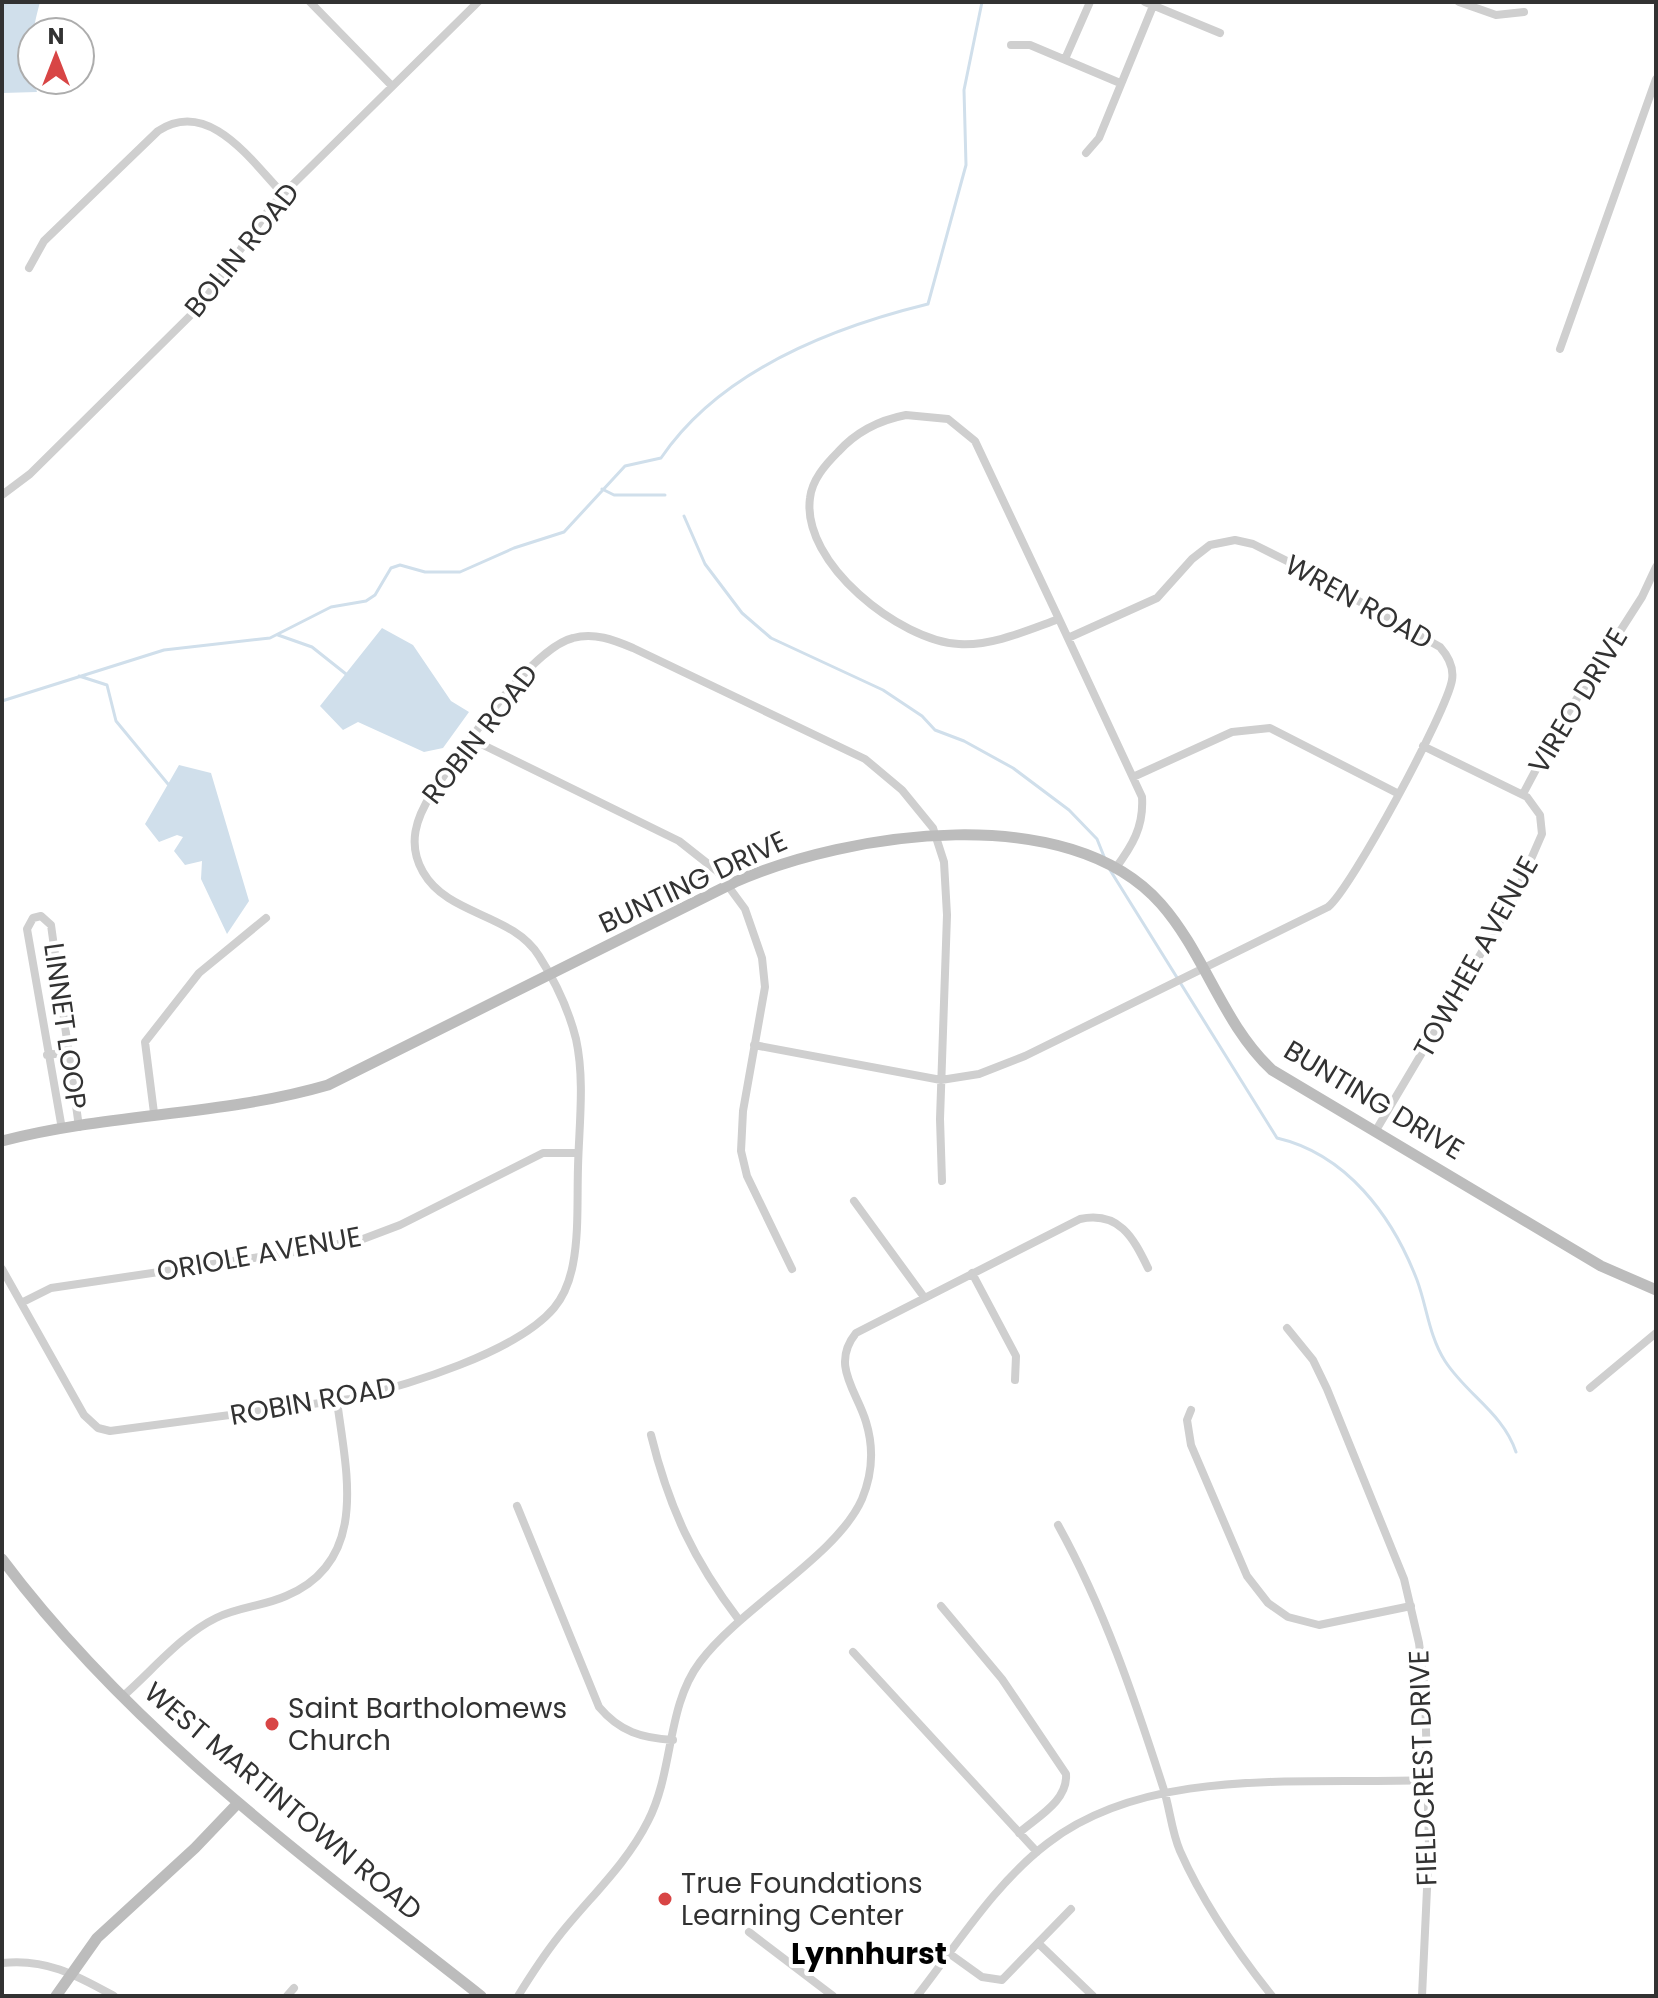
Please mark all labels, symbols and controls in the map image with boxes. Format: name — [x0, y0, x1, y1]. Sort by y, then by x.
north arrow — [16, 16, 96, 96]
text: N — [48, 21, 64, 52]
street label: BOLIN ROAD — [176, 174, 308, 326]
street label: WREN ROAD — [1278, 545, 1440, 659]
street label: VIREO DRIVE — [1519, 621, 1637, 781]
street label: ROBIN ROAD — [413, 656, 547, 812]
street label: BUNTING DRIVE — [592, 821, 794, 943]
street label: TOWHEE AVENUE — [1404, 849, 1548, 1065]
street label: LINNET LOOP — [34, 940, 96, 1112]
street label: BUNTING DRIVE — [1277, 1031, 1471, 1169]
street label: ORIOLE AVENUE — [154, 1217, 364, 1291]
street label: ROBIN ROAD — [227, 1367, 399, 1435]
street label: FIELDCREST DRIVE — [1399, 1649, 1447, 1887]
street label: WEST MARTINTOWN ROAD — [136, 1673, 430, 1929]
place label: Saint Bartholomews Church — [288, 1689, 567, 1760]
marker: Saint Bartholomews Church — [263, 1715, 281, 1733]
place label: True Foundations Learning Center — [681, 1864, 923, 1935]
marker: True Foundations Learning Center — [656, 1890, 674, 1908]
district label: Lynnhurst — [791, 1932, 947, 1975]

